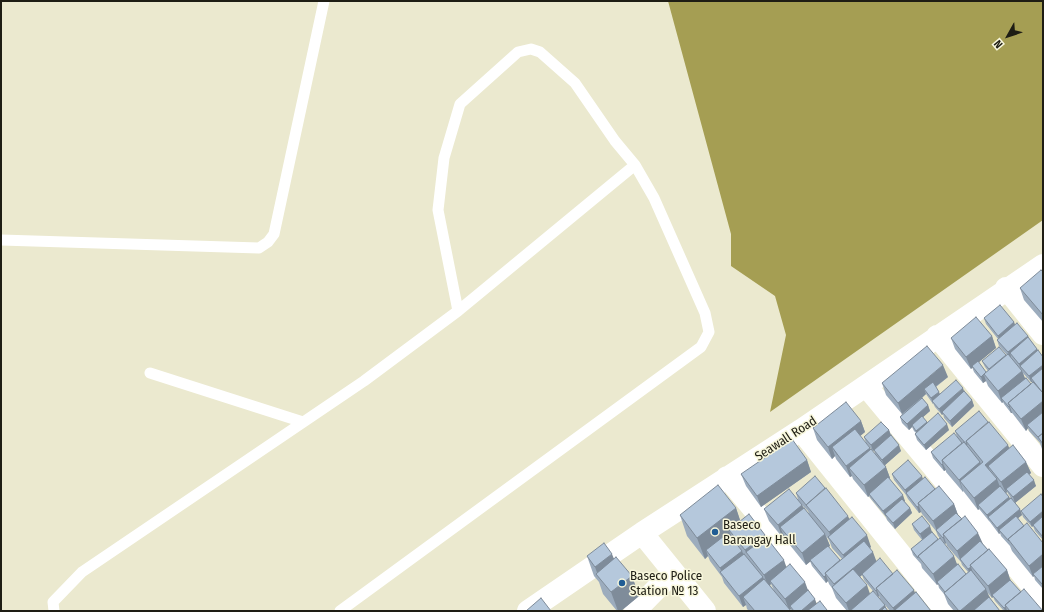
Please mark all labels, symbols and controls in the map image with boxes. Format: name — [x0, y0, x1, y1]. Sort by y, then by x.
north arrow — [988, 16, 1028, 56]
text: N — [991, 37, 1006, 51]
street label: Seawall Road — [752, 413, 820, 465]
place label: Baseco Barangay Hall — [723, 517, 796, 548]
marker: Baseco Barangay Hall — [710, 527, 720, 537]
place label: Baseco Police Station № 13 — [630, 568, 702, 599]
marker: Baseco Police Station № 13 — [617, 578, 627, 588]

